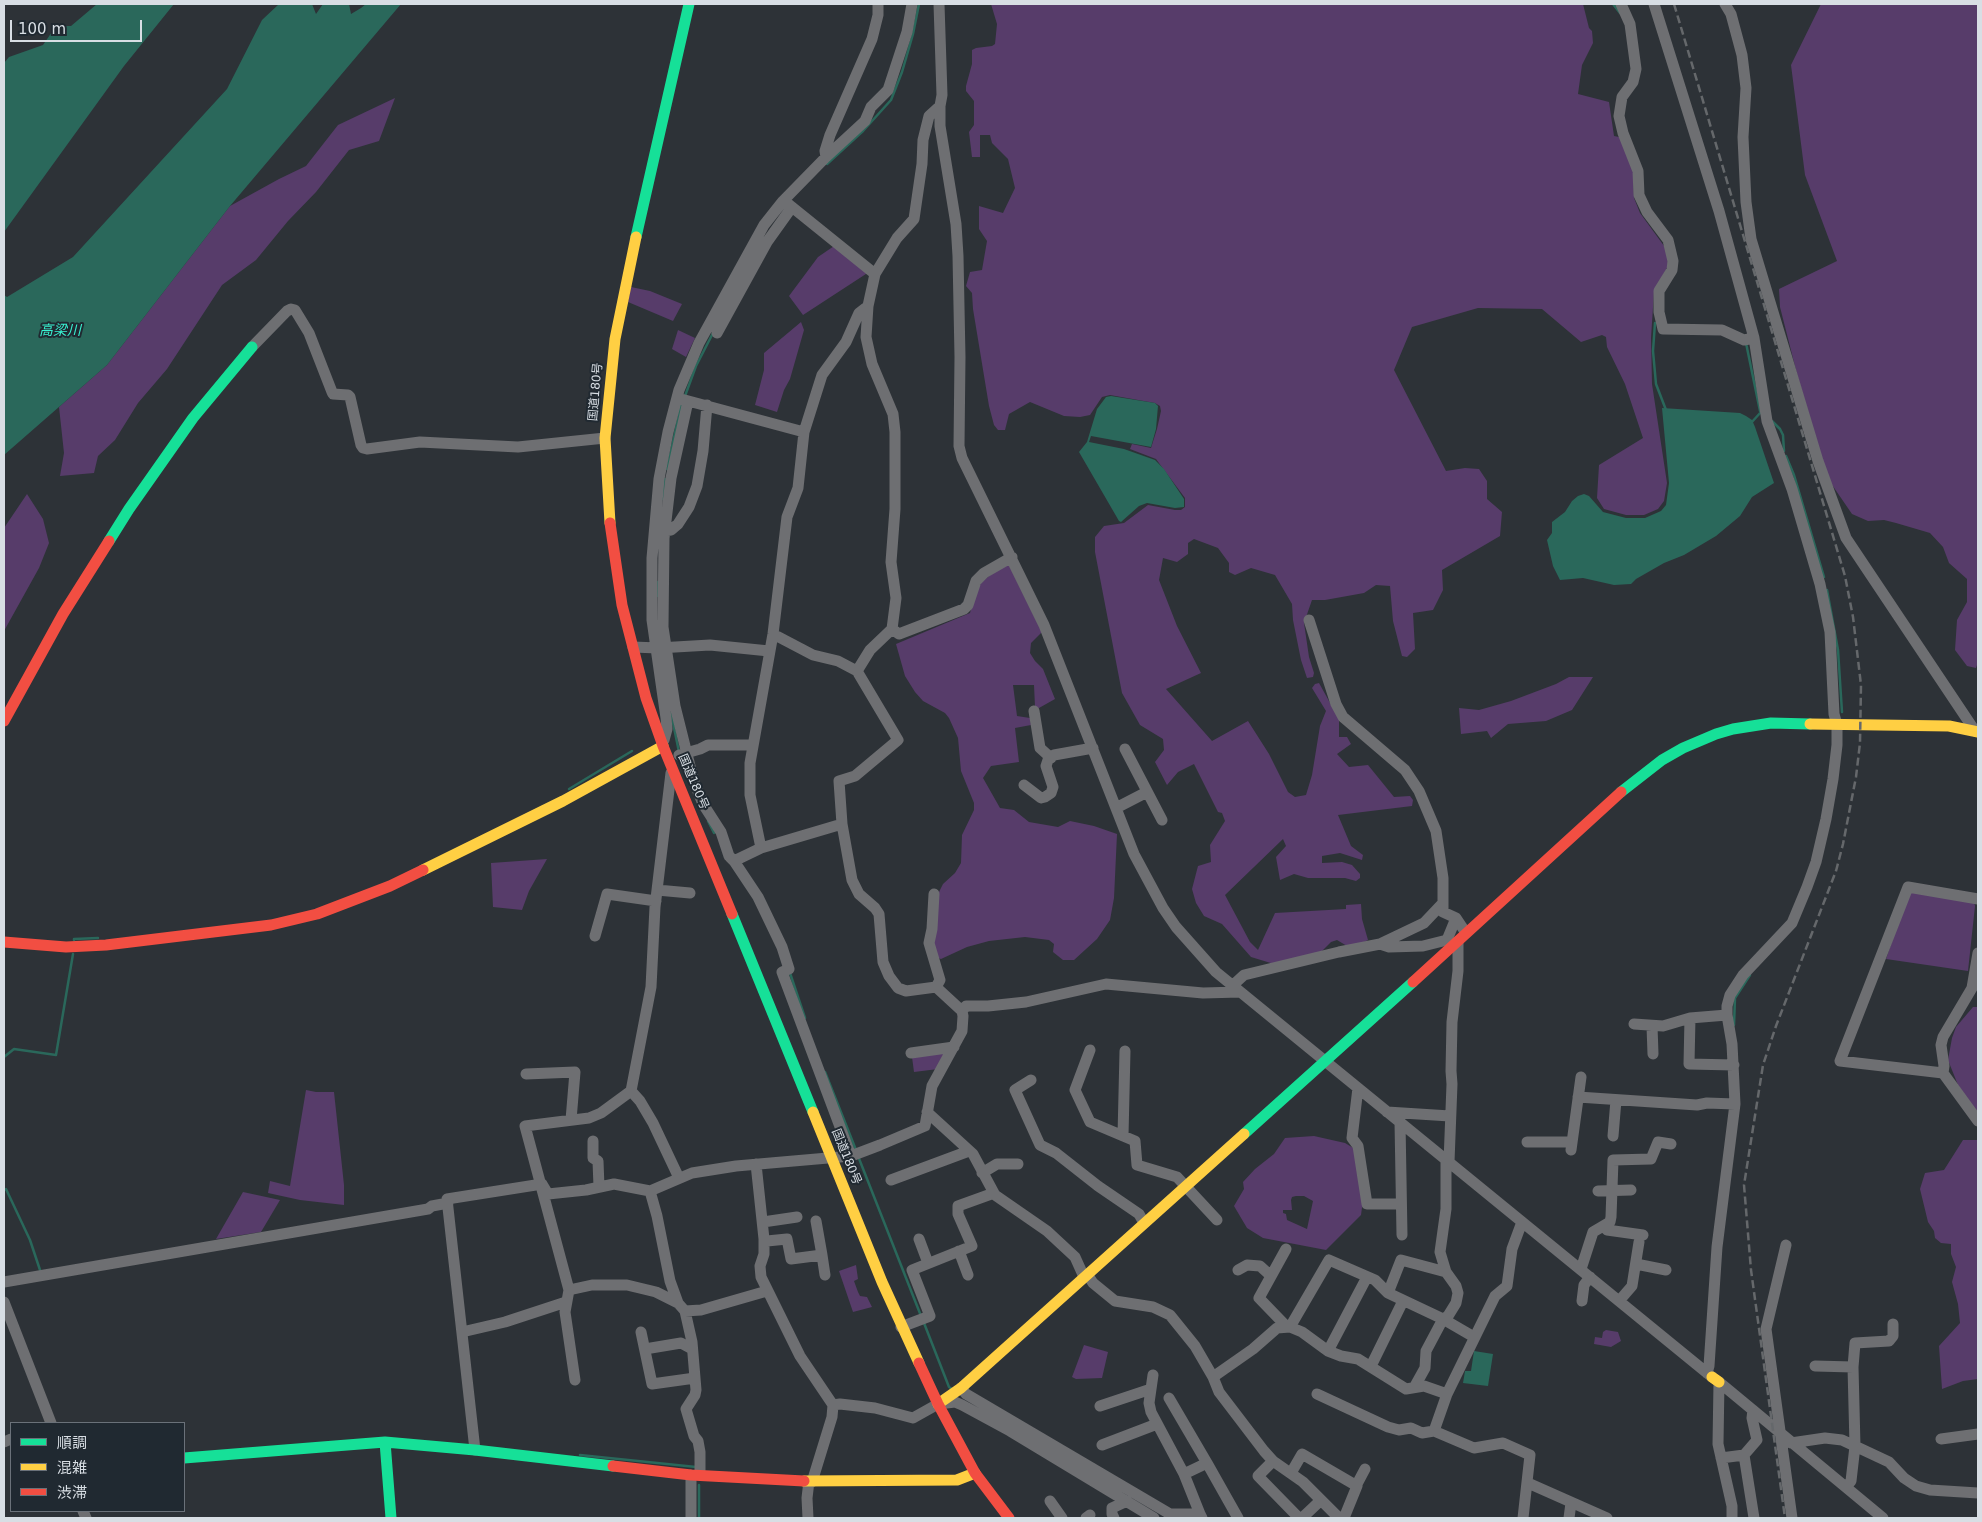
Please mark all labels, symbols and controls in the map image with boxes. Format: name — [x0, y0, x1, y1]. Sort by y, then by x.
scale bar — [12, 10, 145, 42]
text: 100 m — [18, 20, 66, 38]
water label: 高梁川 — [39, 323, 81, 339]
street label: 国道180号 — [586, 362, 606, 422]
street label: 国道180号 — [675, 752, 711, 812]
street label: 国道180号 — [828, 1127, 864, 1187]
legend — [10, 1422, 185, 1512]
text: 順調 — [57, 1434, 87, 1452]
text: 混雑 — [57, 1459, 87, 1477]
text: 渋滞 — [57, 1484, 87, 1502]

